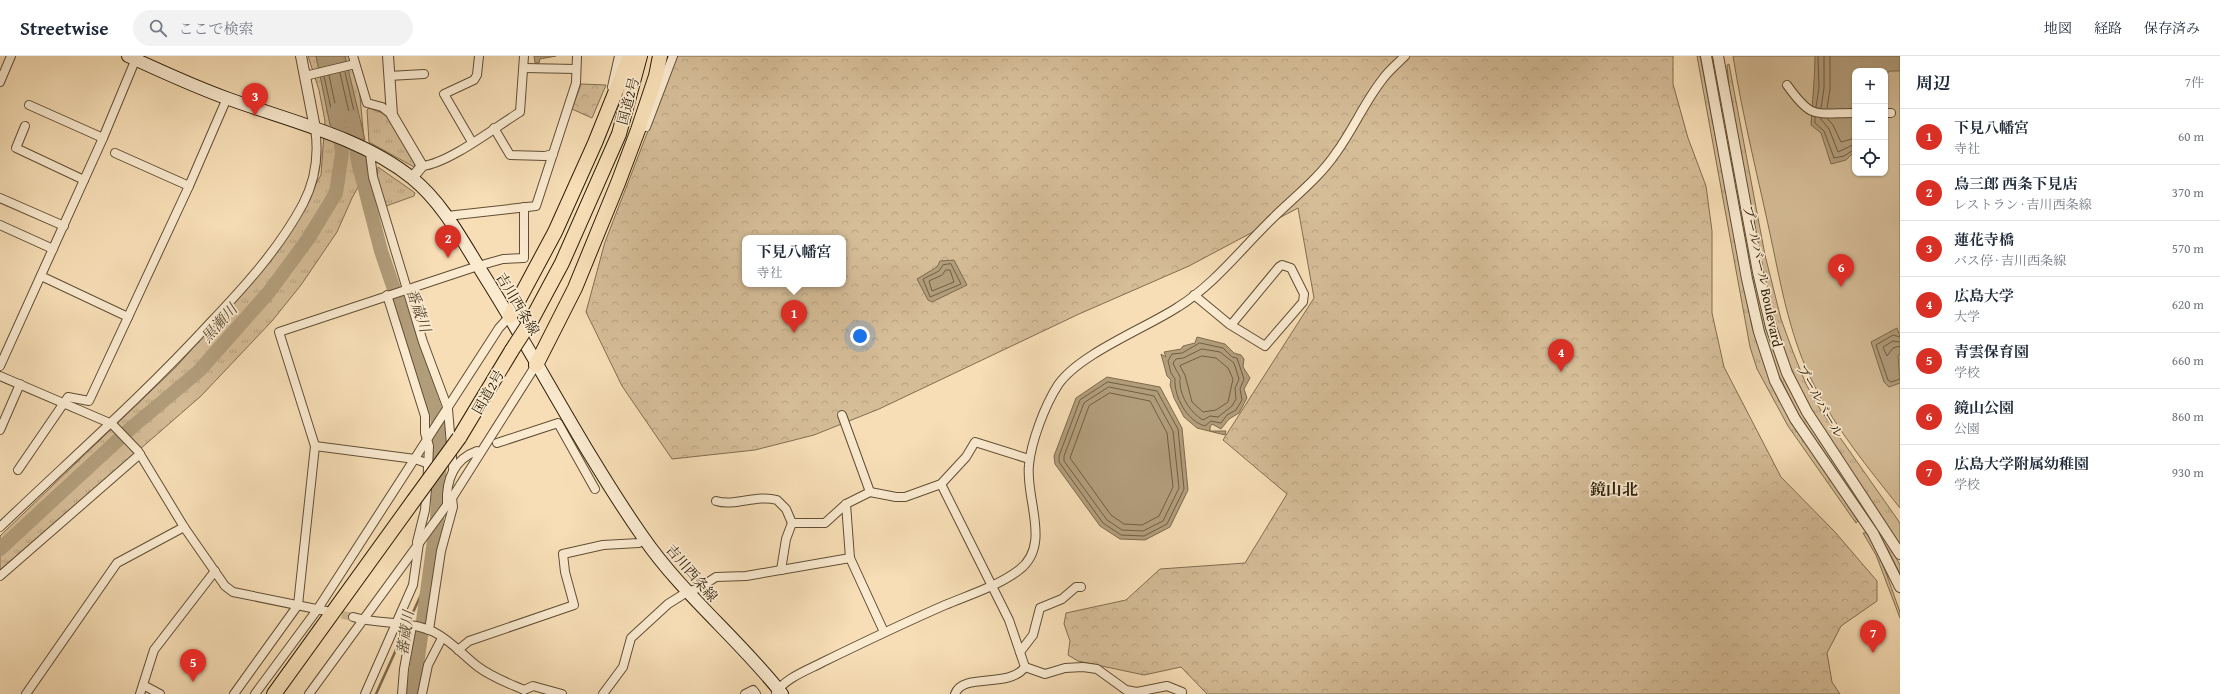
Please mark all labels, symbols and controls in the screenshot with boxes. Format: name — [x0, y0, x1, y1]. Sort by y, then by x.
search box — [133, 10, 413, 46]
text: Streetwise — [20, 14, 109, 42]
icon: search — [147, 17, 169, 39]
text: ここで検索 — [179, 18, 254, 39]
text: 地図 — [2044, 18, 2072, 38]
text: 経路 — [2094, 18, 2122, 38]
text: 保存済み — [2144, 18, 2200, 38]
map controls — [1852, 68, 1888, 176]
button: + — [1852, 68, 1888, 104]
text: 周辺 — [1916, 70, 1950, 95]
text: 7件 — [2185, 73, 2204, 92]
street label: 国道2号 — [612, 75, 644, 127]
pin: 3 — [242, 83, 268, 116]
button: − — [1852, 104, 1888, 140]
text: 下見八幡宮 — [1954, 117, 2029, 138]
text: 1 — [1926, 127, 1932, 146]
text: 60 m — [2178, 127, 2204, 146]
text: 寺社 — [1954, 139, 1980, 158]
button: locate — [1852, 140, 1888, 176]
text: 鳥三郎 西条下見店 — [1954, 173, 2077, 194]
text: 2 — [1926, 183, 1932, 202]
text: 370 m — [2172, 183, 2204, 202]
text: レストラン · 吉川西条線 — [1954, 195, 2092, 214]
street label: ブールバール Boulevard — [1738, 203, 1788, 349]
pin: 2 — [435, 225, 461, 258]
text: 蓮花寺橋 — [1954, 229, 2014, 250]
popup — [742, 235, 846, 287]
text: 3 — [1926, 239, 1932, 258]
text: 570 m — [2172, 239, 2204, 258]
text: 下見八幡宮 — [756, 241, 832, 262]
text: バス停 · 吉川西条線 — [1954, 251, 2066, 270]
pin: 6 — [1828, 254, 1854, 287]
text: 寺社 — [756, 263, 783, 282]
street label: 吉川西条線 — [491, 269, 545, 339]
water label: 番蔵川 — [402, 285, 437, 337]
text: 広島大学 — [1954, 285, 2014, 306]
text: 4 — [1926, 295, 1932, 314]
text: 620 m — [2172, 295, 2204, 314]
water label: 黒瀬川 — [196, 298, 243, 347]
pin: 1 — [781, 300, 807, 333]
text: 大学 — [1954, 307, 1980, 326]
your location — [850, 326, 870, 346]
pin: 4 — [1548, 339, 1574, 372]
text: 青雲保育園 — [1954, 341, 2029, 362]
text: 5 — [1926, 351, 1932, 370]
text: 660 m — [2172, 351, 2204, 370]
street label: ブールバール — [1791, 360, 1849, 442]
text: 学校 — [1954, 363, 1980, 382]
street label: 国道2号 — [467, 366, 509, 418]
text: 鏡山公園 — [1954, 397, 2014, 418]
text: 6 — [1926, 407, 1932, 426]
text: 860 m — [2172, 407, 2204, 426]
text: 公園 — [1954, 419, 1980, 438]
text: 広島大学附属幼稚園 — [1954, 453, 2089, 474]
text: 7 — [1926, 463, 1932, 482]
text: 930 m — [2172, 463, 2204, 482]
text: 学校 — [1954, 475, 1980, 494]
district label: 鏡山北 — [1590, 477, 1638, 501]
street label: 吉川西条線 — [661, 540, 723, 606]
water label: 蕃蔵川 — [391, 607, 419, 657]
pin: 7 — [1860, 620, 1886, 653]
pin: 5 — [180, 649, 206, 682]

